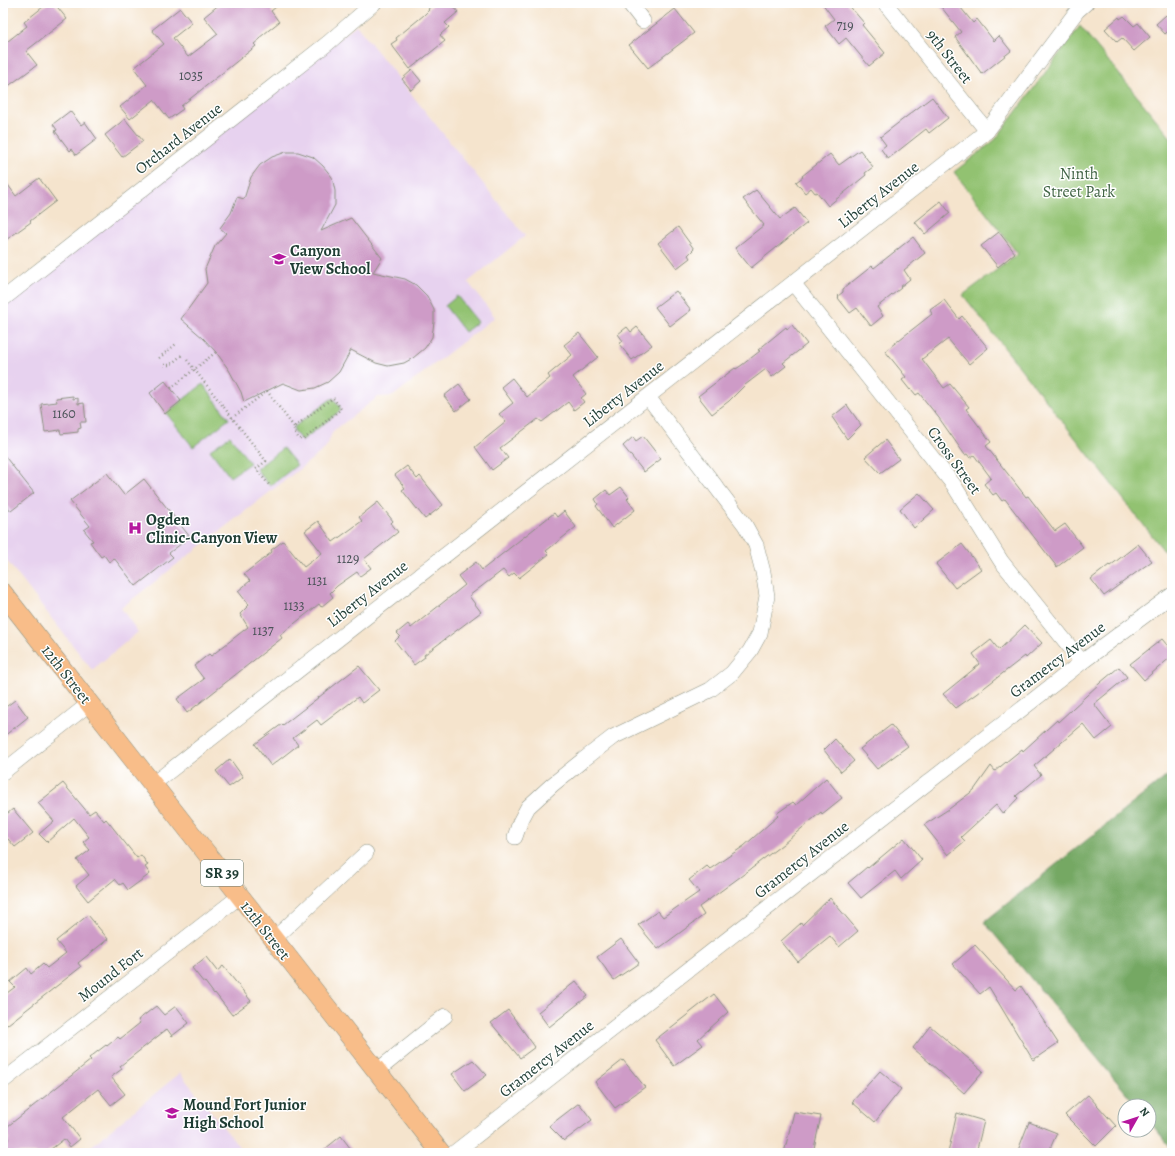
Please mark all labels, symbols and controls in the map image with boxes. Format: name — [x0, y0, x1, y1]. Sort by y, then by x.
house number: 719 — [836, 16, 854, 35]
street label: 9th Street — [921, 25, 977, 88]
house number: 1035 — [179, 66, 203, 85]
street label: Orchard Avenue — [130, 98, 227, 180]
street label: Liberty Avenue — [834, 156, 924, 233]
park label: Ninth Street Park — [1043, 163, 1115, 203]
place label: Canyon View School — [289, 240, 371, 280]
school or university icon: Canyon View School — [271, 251, 287, 267]
street label: Liberty Avenue — [579, 355, 669, 432]
house number: 1160 — [52, 404, 76, 423]
street label: Cross Street — [922, 422, 986, 499]
place label: Ogden Clinic-Canyon View — [146, 509, 278, 549]
hospital icon: Ogden Clinic-Canyon View — [127, 520, 143, 536]
house number: 1129 — [337, 549, 359, 568]
street label: Liberty Avenue — [323, 555, 413, 632]
house number: 1131 — [307, 571, 327, 590]
house number: 1133 — [283, 596, 305, 615]
street label: Gramercy Avenue — [1005, 616, 1110, 703]
house number: 1137 — [252, 621, 274, 640]
street label: 12th Street — [36, 640, 96, 709]
street label: Gramercy Avenue — [750, 816, 854, 904]
road number: SR 39 — [201, 860, 243, 886]
street label: 12th Street — [235, 896, 295, 965]
street label: Mound Fort — [73, 942, 148, 1007]
street label: Gramercy Avenue — [495, 1015, 599, 1103]
place label: Mound Fort Junior High School — [183, 1094, 307, 1134]
north arrow — [1117, 1098, 1157, 1138]
text: N — [1136, 1104, 1153, 1120]
school or university icon: Mound Fort Junior High School — [164, 1105, 180, 1121]

